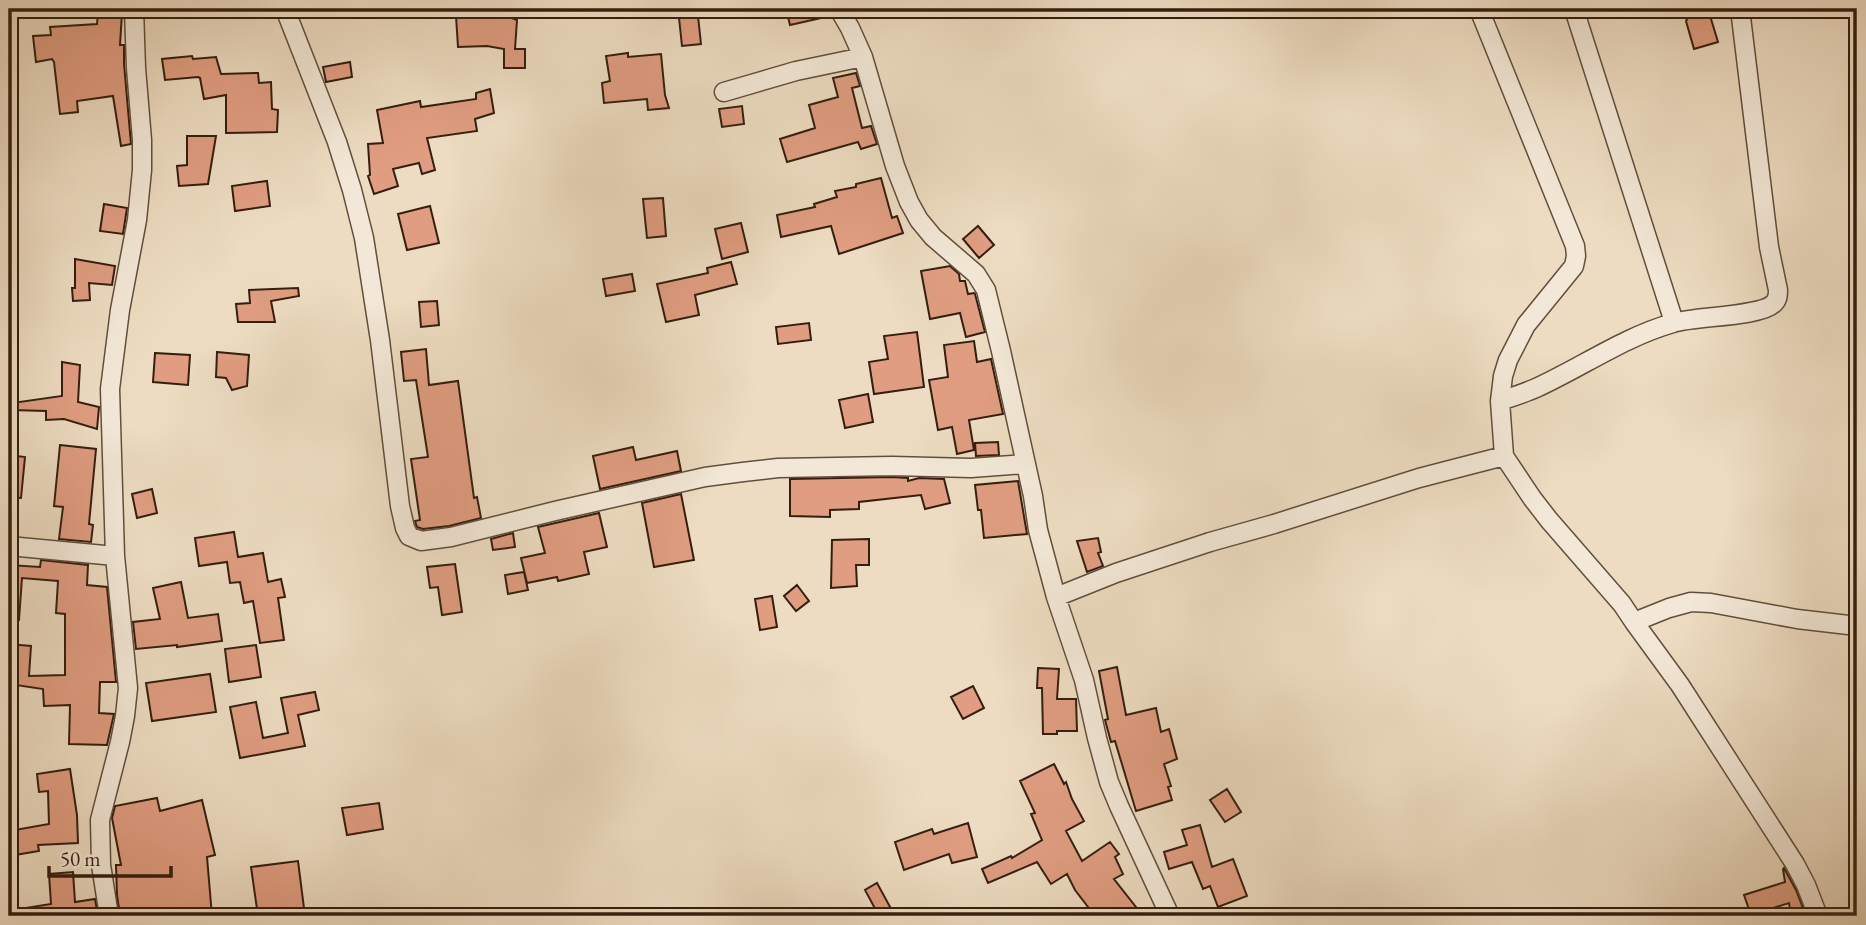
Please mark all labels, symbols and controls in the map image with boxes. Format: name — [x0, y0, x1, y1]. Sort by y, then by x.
scale bar — [49, 834, 172, 878]
text: 50 m — [60, 845, 101, 872]

